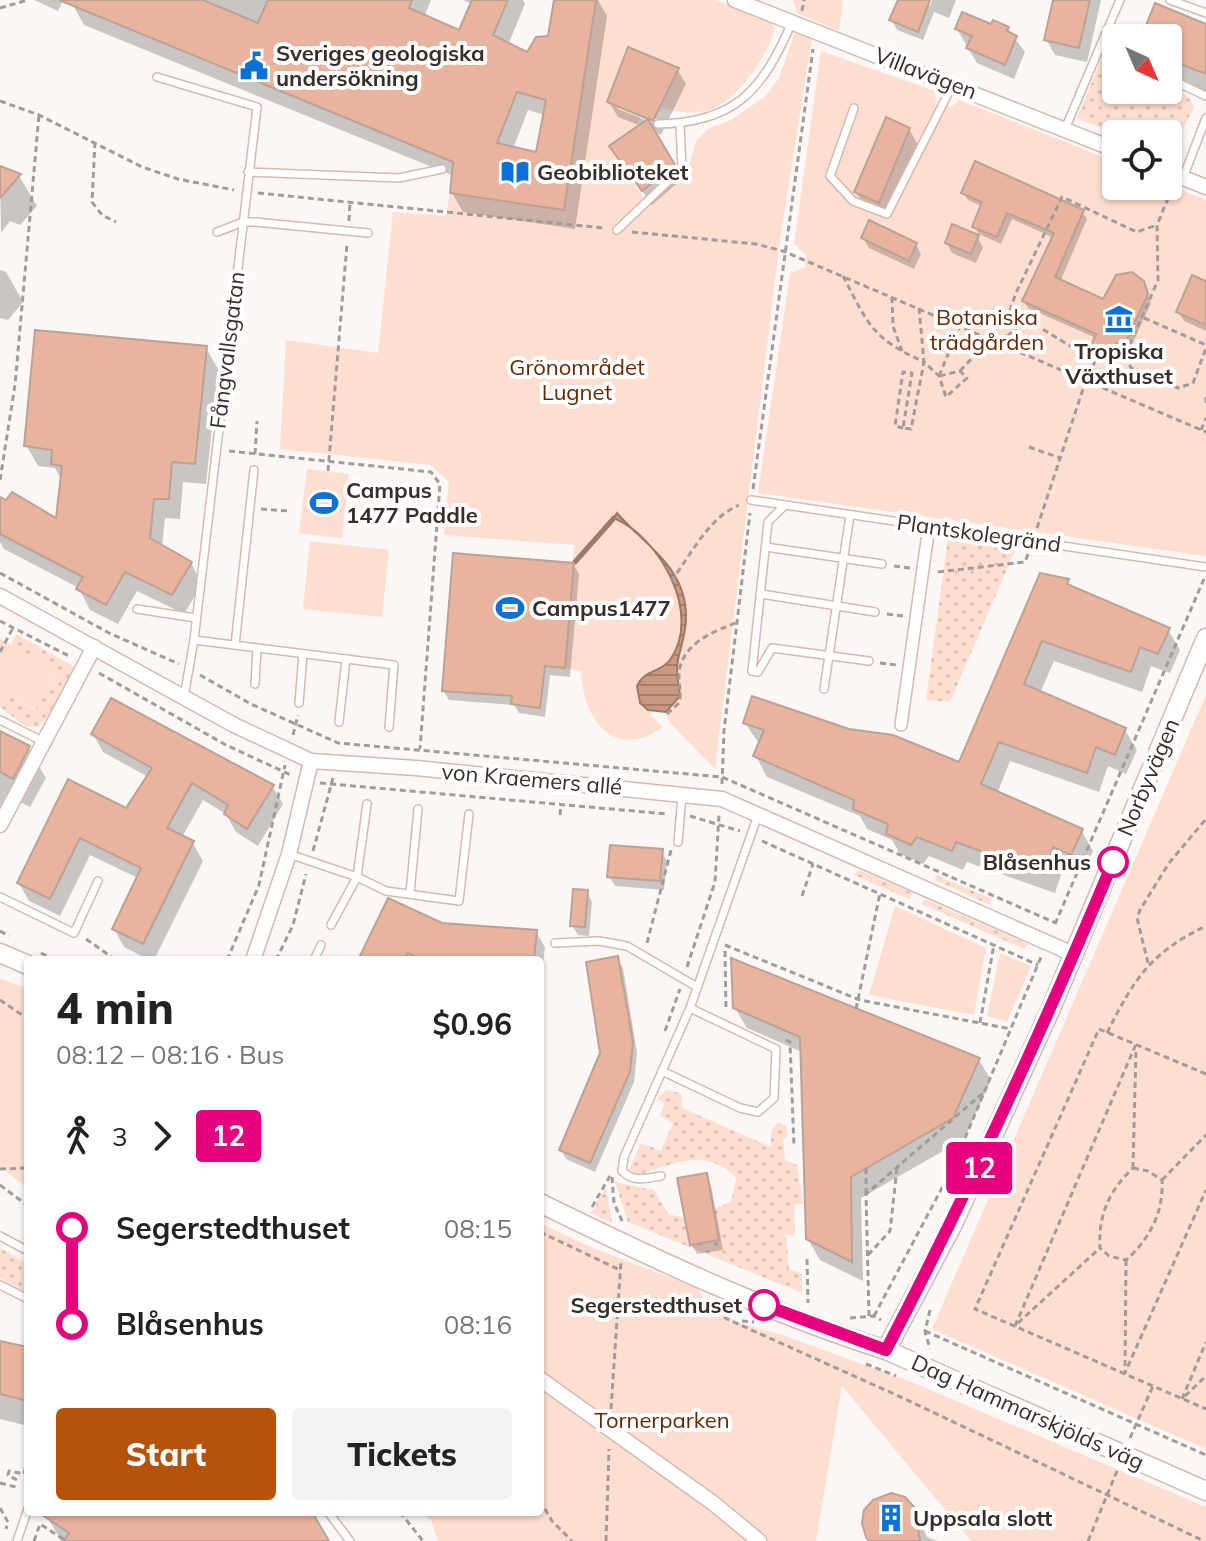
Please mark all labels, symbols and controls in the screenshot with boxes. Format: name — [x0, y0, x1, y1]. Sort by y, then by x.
north arrow — [1102, 24, 1182, 104]
map controls — [1102, 24, 1182, 200]
place label: Sveriges geologiska undersökning — [276, 39, 485, 92]
street label: Villavägen — [871, 41, 981, 105]
public building icon: Sveriges geologiska undersökning — [239, 51, 269, 81]
button: locate — [1102, 120, 1182, 200]
library icon: Geobiblioteket — [500, 157, 530, 187]
place label: Geobiblioteket — [537, 158, 688, 186]
street label: Fångvallsgatan — [203, 270, 251, 430]
park label: Botaniska trädgården — [930, 303, 1044, 356]
museum icon: Tropiska Växthuset — [1104, 304, 1134, 334]
place label: Tropiska Växthuset — [1064, 337, 1173, 390]
park label: Grönområdet Lugnet — [509, 353, 645, 406]
place label: Campus 1477 Paddle — [346, 476, 478, 529]
sports icon: Campus 1477 Paddle — [309, 488, 339, 518]
street label: Plantskolegränd — [895, 508, 1063, 558]
sports icon: Campus1477 — [495, 593, 525, 623]
place label: Campus1477 — [532, 594, 671, 622]
street label: Norbyvägen — [1111, 714, 1185, 840]
street label: von Kraemers allé — [441, 757, 623, 801]
marker: Blåsenhus — [1098, 847, 1128, 877]
place label: Blåsenhus — [983, 848, 1091, 876]
text: 4 min — [56, 980, 174, 1035]
text: $0.96 — [433, 1005, 512, 1043]
text: 08:12 – 08:16 · Bus — [56, 1038, 285, 1071]
icon: walk — [56, 1114, 100, 1158]
icon: forward — [140, 1114, 184, 1158]
text: 12 — [212, 1118, 245, 1153]
text: 3 — [112, 1120, 128, 1153]
line badge: 12 — [943, 1142, 1015, 1194]
text: 12 — [962, 1150, 996, 1185]
text: Segerstedthuset — [116, 1209, 350, 1247]
text: 08:15 — [444, 1212, 512, 1245]
marker: Segerstedthuset — [749, 1290, 779, 1320]
place label: Segerstedthuset — [571, 1291, 742, 1319]
text: Blåsenhus — [116, 1305, 264, 1343]
text: 08:16 — [444, 1308, 512, 1341]
street label: Dag Hammarskjölds väg — [907, 1348, 1149, 1476]
park label: Tornerparken — [594, 1406, 730, 1434]
button: Start — [56, 1408, 276, 1500]
button: Tickets — [292, 1408, 512, 1500]
building icon: Uppsala slott — [876, 1503, 906, 1533]
place label: Uppsala slott — [913, 1504, 1052, 1532]

